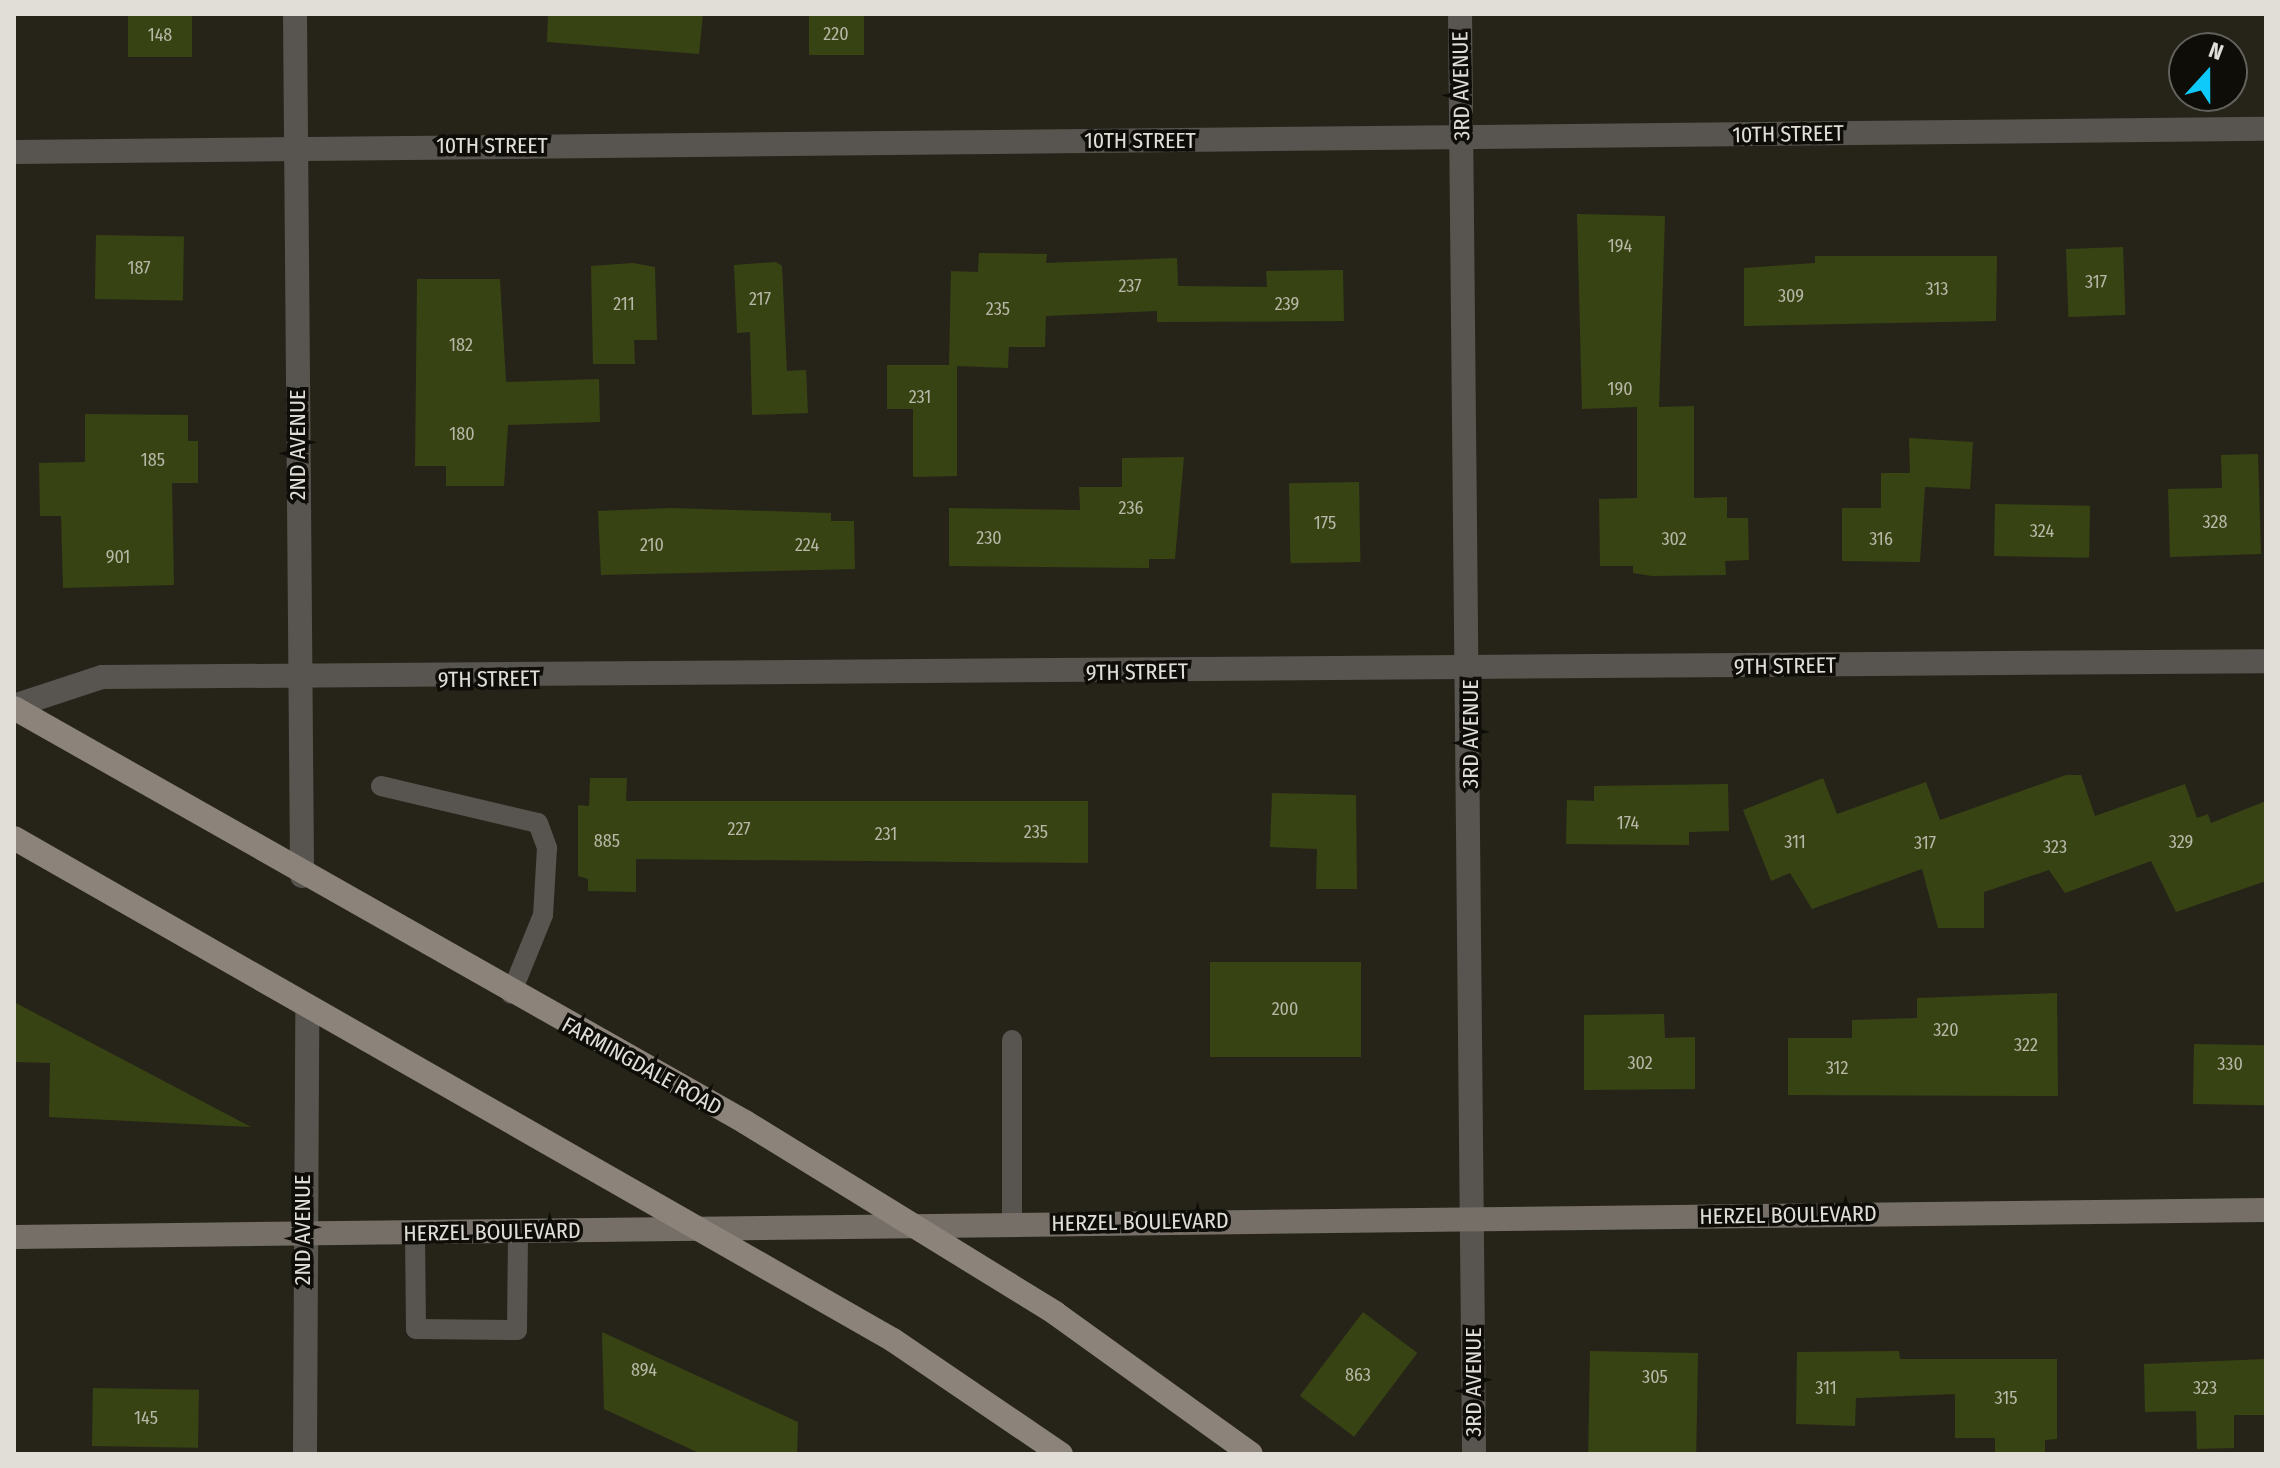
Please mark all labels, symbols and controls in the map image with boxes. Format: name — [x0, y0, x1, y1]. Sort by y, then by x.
house number: 220 — [823, 23, 849, 45]
house number: 148 — [148, 24, 172, 46]
street label: 3RD AVENUE — [1447, 31, 1475, 141]
north arrow — [2168, 32, 2248, 112]
text: N — [2205, 36, 2227, 66]
street label: 10TH STREET — [1732, 120, 1844, 148]
street label: 10TH STREET — [1084, 128, 1196, 154]
street label: 10TH STREET — [436, 133, 548, 159]
house number: 194 — [1608, 235, 1632, 257]
house number: 187 — [127, 257, 151, 279]
house number: 317 — [2085, 271, 2107, 293]
house number: 237 — [1118, 275, 1142, 297]
house number: 313 — [1926, 278, 1948, 300]
house number: 309 — [1778, 285, 1804, 307]
house number: 217 — [749, 288, 771, 310]
house number: 211 — [613, 293, 635, 315]
house number: 239 — [1275, 293, 1299, 315]
house number: 235 — [986, 298, 1010, 320]
house number: 182 — [449, 334, 473, 356]
house number: 190 — [1607, 378, 1633, 400]
house number: 231 — [909, 386, 931, 408]
street label: 2ND AVENUE — [285, 390, 311, 500]
house number: 180 — [449, 423, 475, 445]
house number: 185 — [141, 449, 165, 471]
house number: 236 — [1119, 497, 1143, 519]
house number: 328 — [2203, 511, 2227, 533]
house number: 175 — [1314, 512, 1336, 534]
house number: 324 — [2030, 520, 2054, 542]
house number: 230 — [976, 527, 1002, 549]
house number: 302 — [1661, 528, 1687, 550]
house number: 316 — [1869, 528, 1893, 550]
house number: 210 — [640, 534, 664, 556]
house number: 224 — [795, 534, 819, 556]
house number: 901 — [106, 546, 130, 568]
street label: 9TH STREET — [1734, 652, 1836, 680]
street label: 9TH STREET — [1086, 658, 1188, 686]
street label: 9TH STREET — [438, 665, 540, 693]
street label: 3RD AVENUE — [1458, 679, 1484, 789]
house number: 174 — [1617, 812, 1639, 834]
house number: 227 — [727, 818, 751, 840]
house number: 235 — [1024, 821, 1048, 843]
house number: 231 — [875, 823, 897, 845]
house number: 885 — [594, 830, 620, 852]
house number: 311 — [1784, 831, 1806, 853]
house number: 329 — [2169, 831, 2193, 853]
house number: 317 — [1914, 832, 1936, 854]
house number: 323 — [2043, 836, 2067, 858]
house number: 200 — [1272, 998, 1298, 1020]
street label: FARMINGDALE ROAD — [558, 1011, 726, 1121]
house number: 320 — [1933, 1019, 1959, 1041]
house number: 322 — [2014, 1034, 2038, 1056]
house number: 302 — [1627, 1052, 1653, 1074]
house number: 330 — [2217, 1053, 2243, 1075]
house number: 312 — [1826, 1057, 1848, 1079]
street label: 2ND AVENUE — [290, 1175, 316, 1285]
street label: HERZEL BOULEVARD — [1699, 1200, 1877, 1230]
street label: HERZEL BOULEVARD — [1051, 1207, 1229, 1237]
street label: HERZEL BOULEVARD — [403, 1217, 581, 1247]
street label: 3RD AVENUE — [1461, 1327, 1487, 1437]
house number: 894 — [631, 1359, 657, 1381]
house number: 863 — [1345, 1364, 1371, 1386]
house number: 305 — [1642, 1366, 1668, 1388]
house number: 311 — [1815, 1377, 1837, 1399]
house number: 323 — [2193, 1377, 2217, 1399]
house number: 315 — [1995, 1387, 2017, 1409]
house number: 145 — [134, 1407, 158, 1429]

